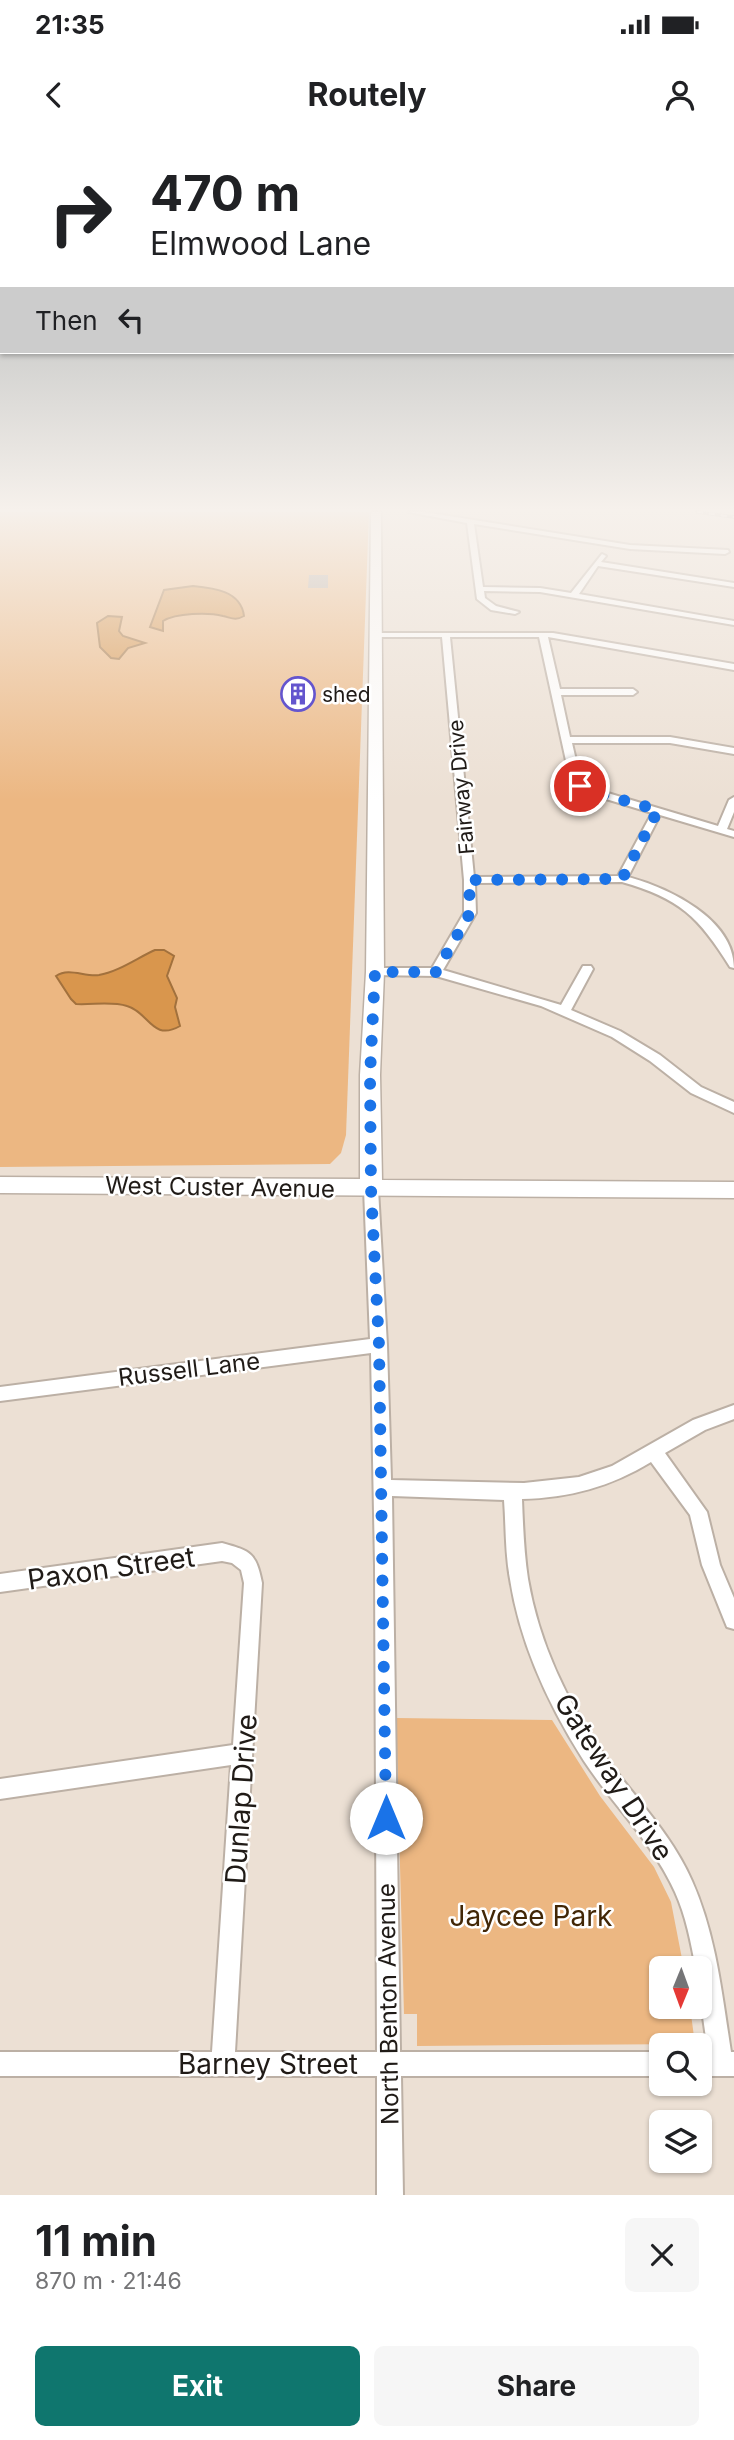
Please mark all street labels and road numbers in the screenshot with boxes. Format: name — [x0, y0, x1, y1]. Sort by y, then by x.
street label: Fairway Drive — [443, 718, 479, 856]
street label: West Custer Avenue — [105, 1170, 335, 1204]
street label: Russell Lane — [116, 1346, 262, 1392]
street label: Paxon Street — [25, 1539, 197, 1597]
street label: Gateway Drive — [547, 1687, 681, 1867]
street label: Dunlap Drive — [218, 1713, 264, 1885]
street label: North Benton Avenue — [371, 1883, 405, 2125]
street label: Barney Street — [178, 2047, 358, 2081]

